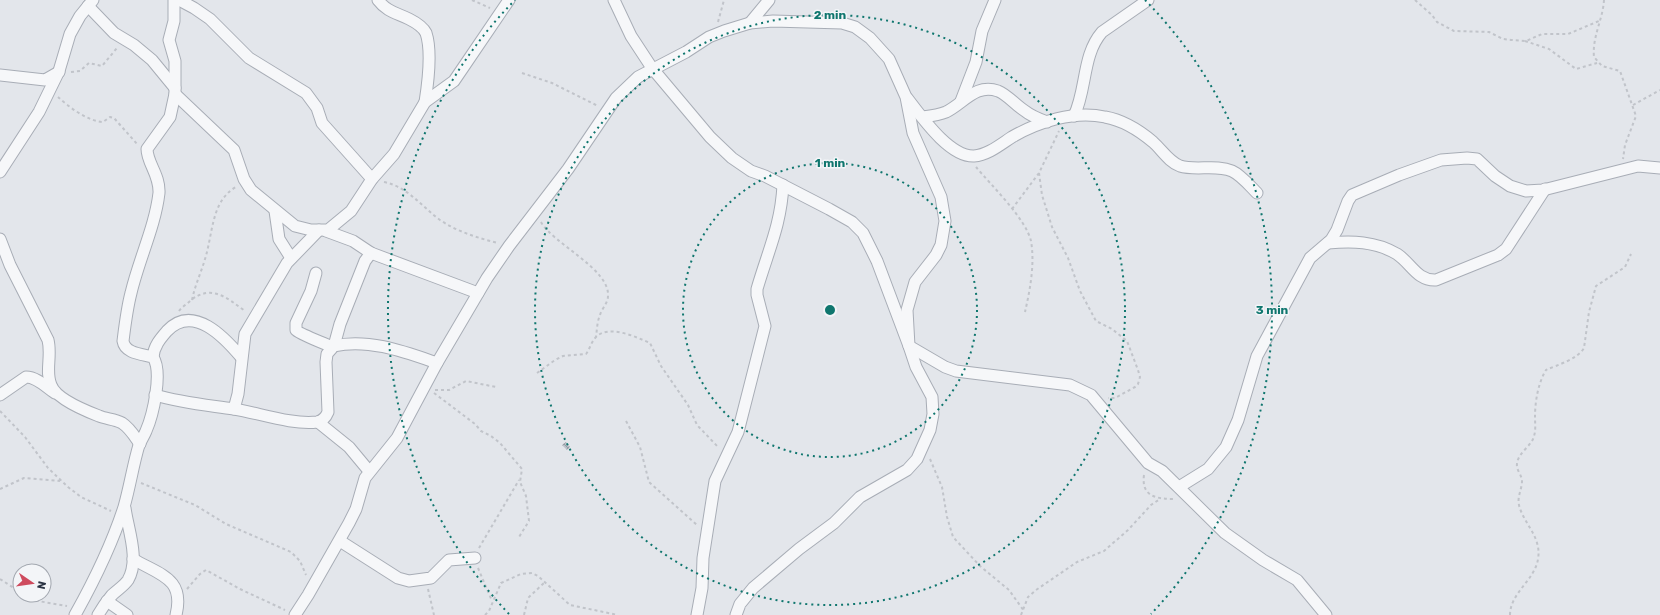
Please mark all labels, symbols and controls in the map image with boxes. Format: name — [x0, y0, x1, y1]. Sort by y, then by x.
text: 2 min — [814, 8, 847, 22]
text: 1 min — [815, 156, 846, 170]
centre of rings — [823, 303, 837, 317]
text: 3 min — [1256, 303, 1289, 317]
north arrow — [12, 563, 52, 603]
text: N — [34, 580, 48, 591]

